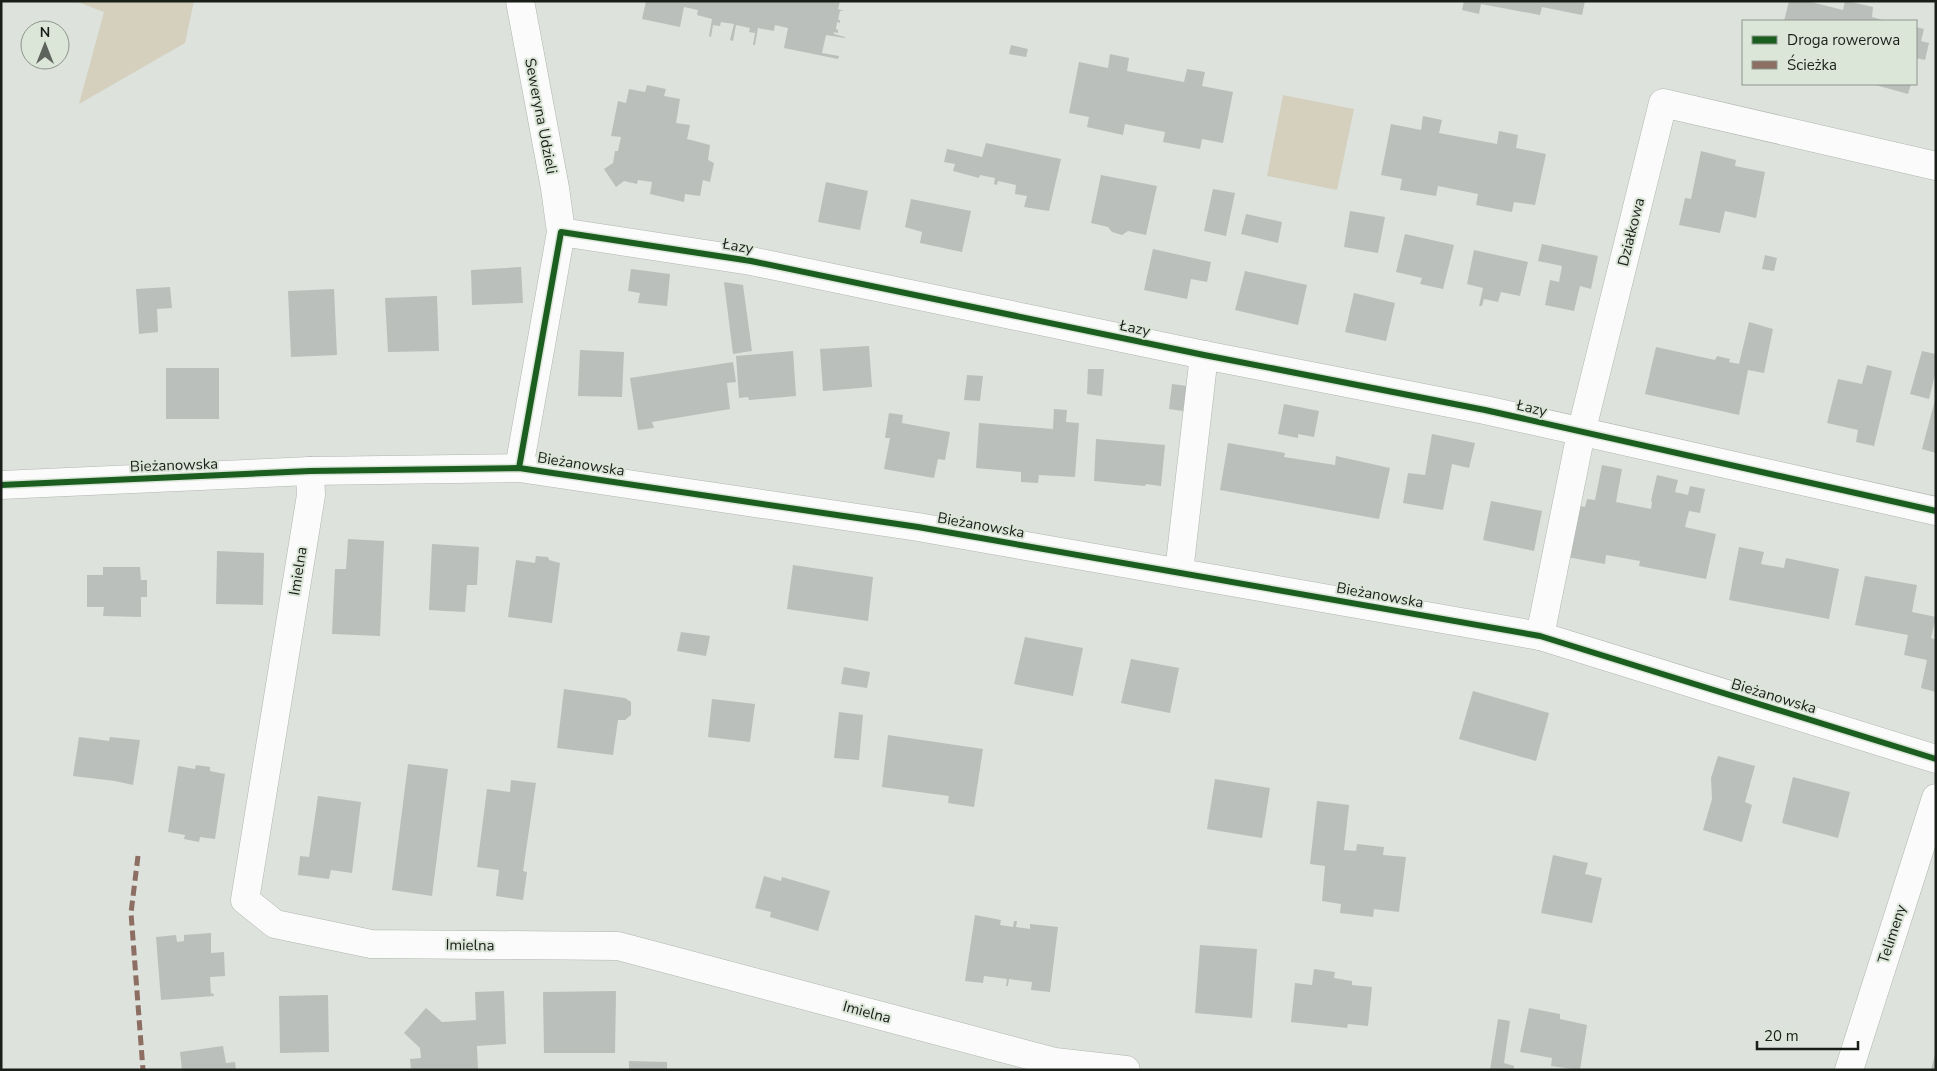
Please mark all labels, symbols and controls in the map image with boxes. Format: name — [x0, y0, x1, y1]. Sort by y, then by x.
north arrow — [20, 20, 70, 70]
legend — [1742, 20, 1917, 85]
text: N — [40, 23, 50, 42]
text: Droga rowerowa — [1787, 30, 1900, 50]
text: Ścieżka — [1787, 54, 1837, 75]
street label: Seweryna Udzieli — [520, 56, 562, 176]
street label: Działkowa — [1613, 196, 1649, 268]
street label: Łazy — [720, 233, 755, 259]
street label: Łazy — [1117, 315, 1152, 341]
street label: Łazy — [1514, 395, 1549, 421]
street label: Bieżanowska — [536, 447, 626, 481]
street label: Bieżanowska — [130, 453, 218, 477]
street label: Bieżanowska — [936, 507, 1026, 543]
street label: Imielna — [284, 545, 312, 597]
street label: Bieżanowska — [1335, 577, 1425, 613]
street label: Bieżanowska — [1729, 674, 1819, 718]
street label: Telimeny — [1873, 902, 1911, 966]
street label: Imielna — [445, 935, 495, 955]
street label: Imielna — [841, 996, 893, 1028]
scale bar — [1757, 1018, 1858, 1050]
text: 20 m — [1764, 1026, 1799, 1046]

